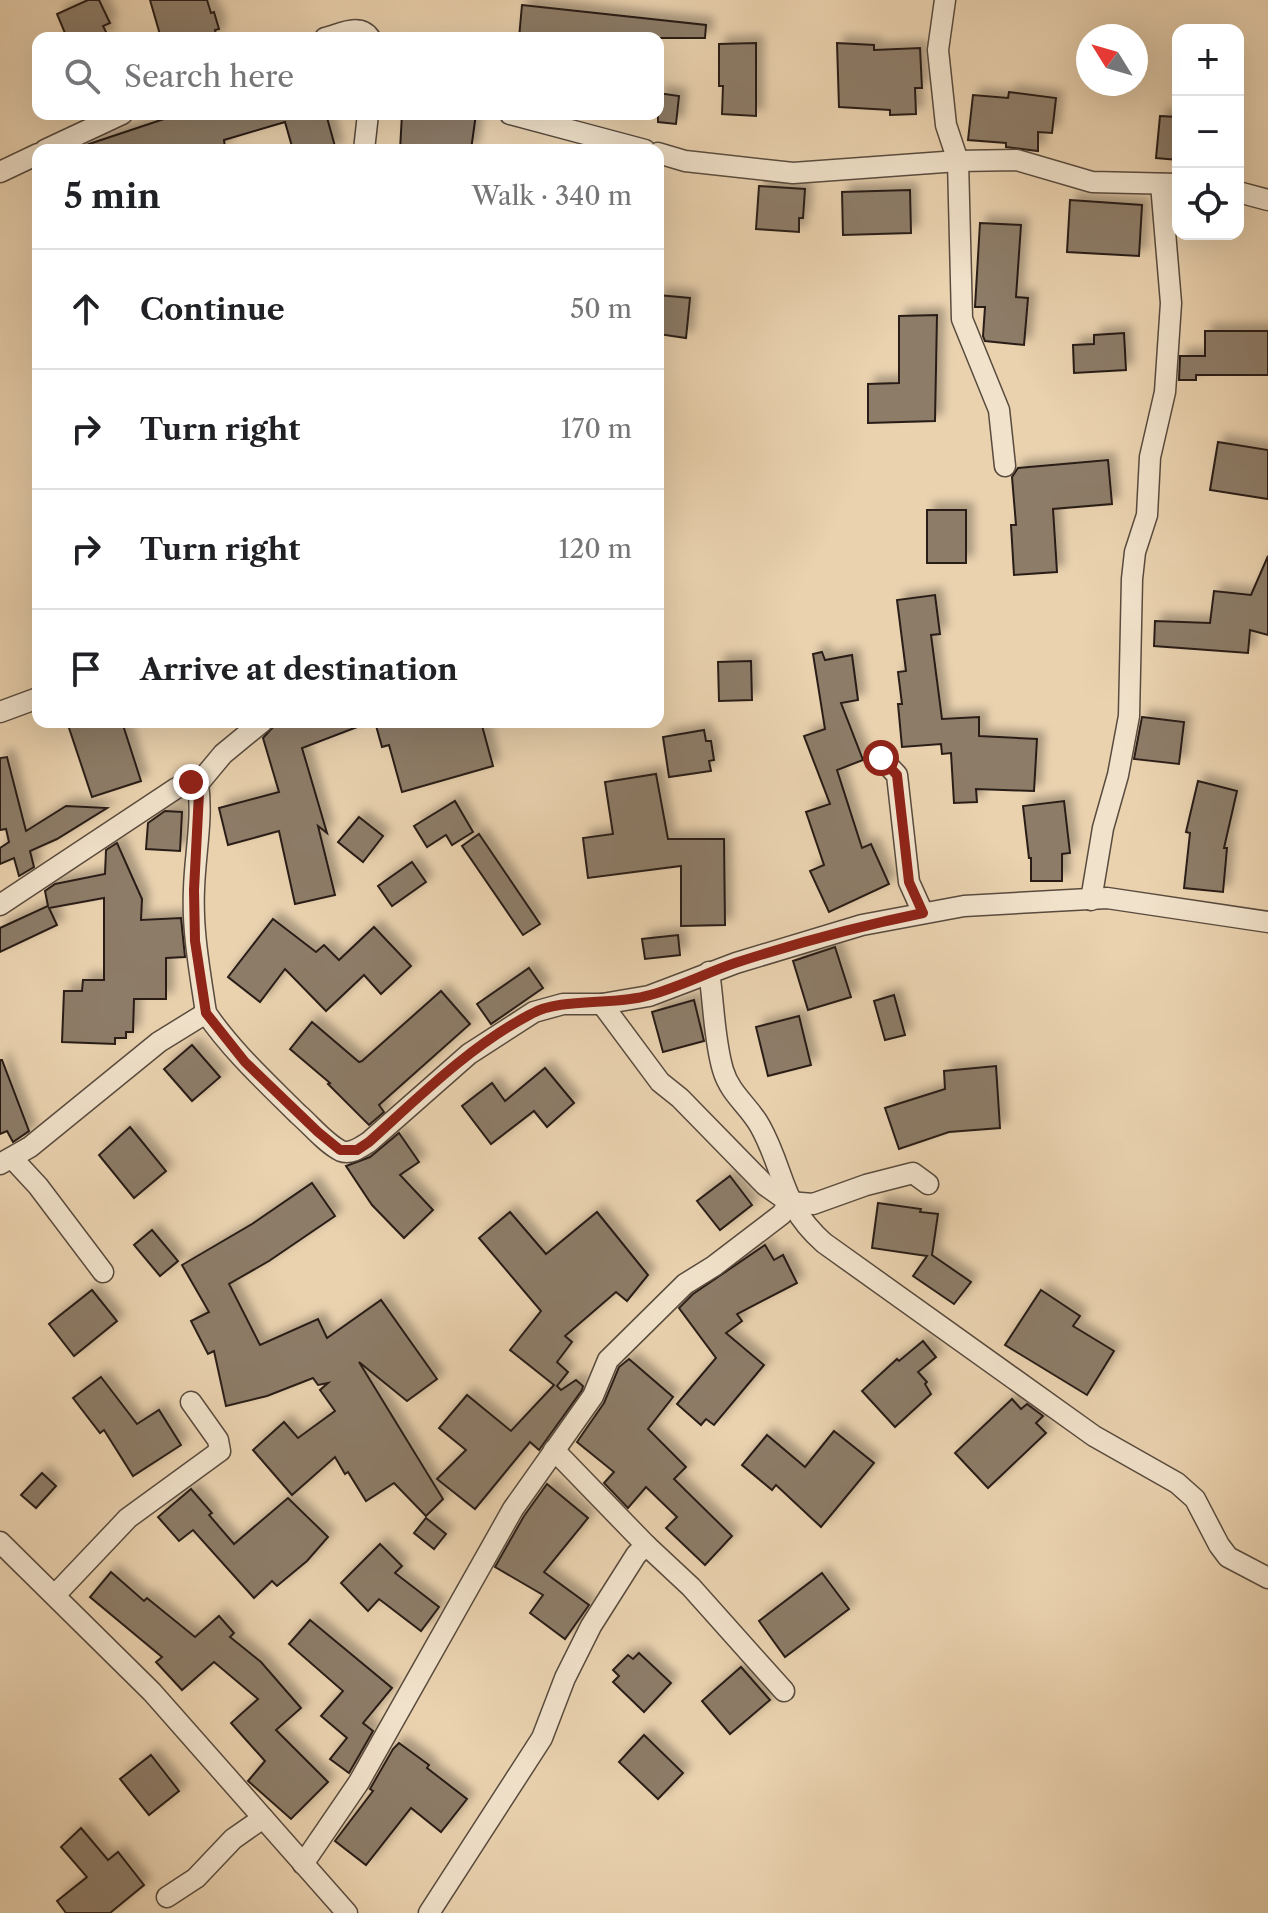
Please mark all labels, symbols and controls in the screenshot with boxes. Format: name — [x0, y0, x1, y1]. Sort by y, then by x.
north arrow — [1076, 24, 1148, 96]
map controls — [1172, 24, 1244, 240]
button: + — [1172, 24, 1244, 96]
search box — [32, 32, 664, 120]
icon: search — [60, 54, 104, 98]
text: Search here — [124, 58, 294, 95]
button: − — [1172, 96, 1244, 168]
button: locate — [1172, 168, 1244, 240]
text: 5 min — [64, 175, 161, 217]
text: Walk · 340 m — [472, 180, 632, 212]
icon: ahead — [64, 287, 108, 331]
text: Continue — [140, 291, 285, 328]
text: 50 m — [570, 293, 632, 325]
icon: right — [64, 407, 108, 451]
text: Turn right — [140, 411, 300, 448]
text: 170 m — [561, 413, 632, 445]
icon: right — [64, 527, 108, 571]
text: Turn right — [140, 531, 300, 568]
text: 120 m — [558, 533, 632, 565]
icon: arrive — [64, 647, 108, 691]
text: Arrive at destination — [140, 651, 458, 688]
route start — [863, 740, 899, 776]
route end — [173, 764, 209, 800]

